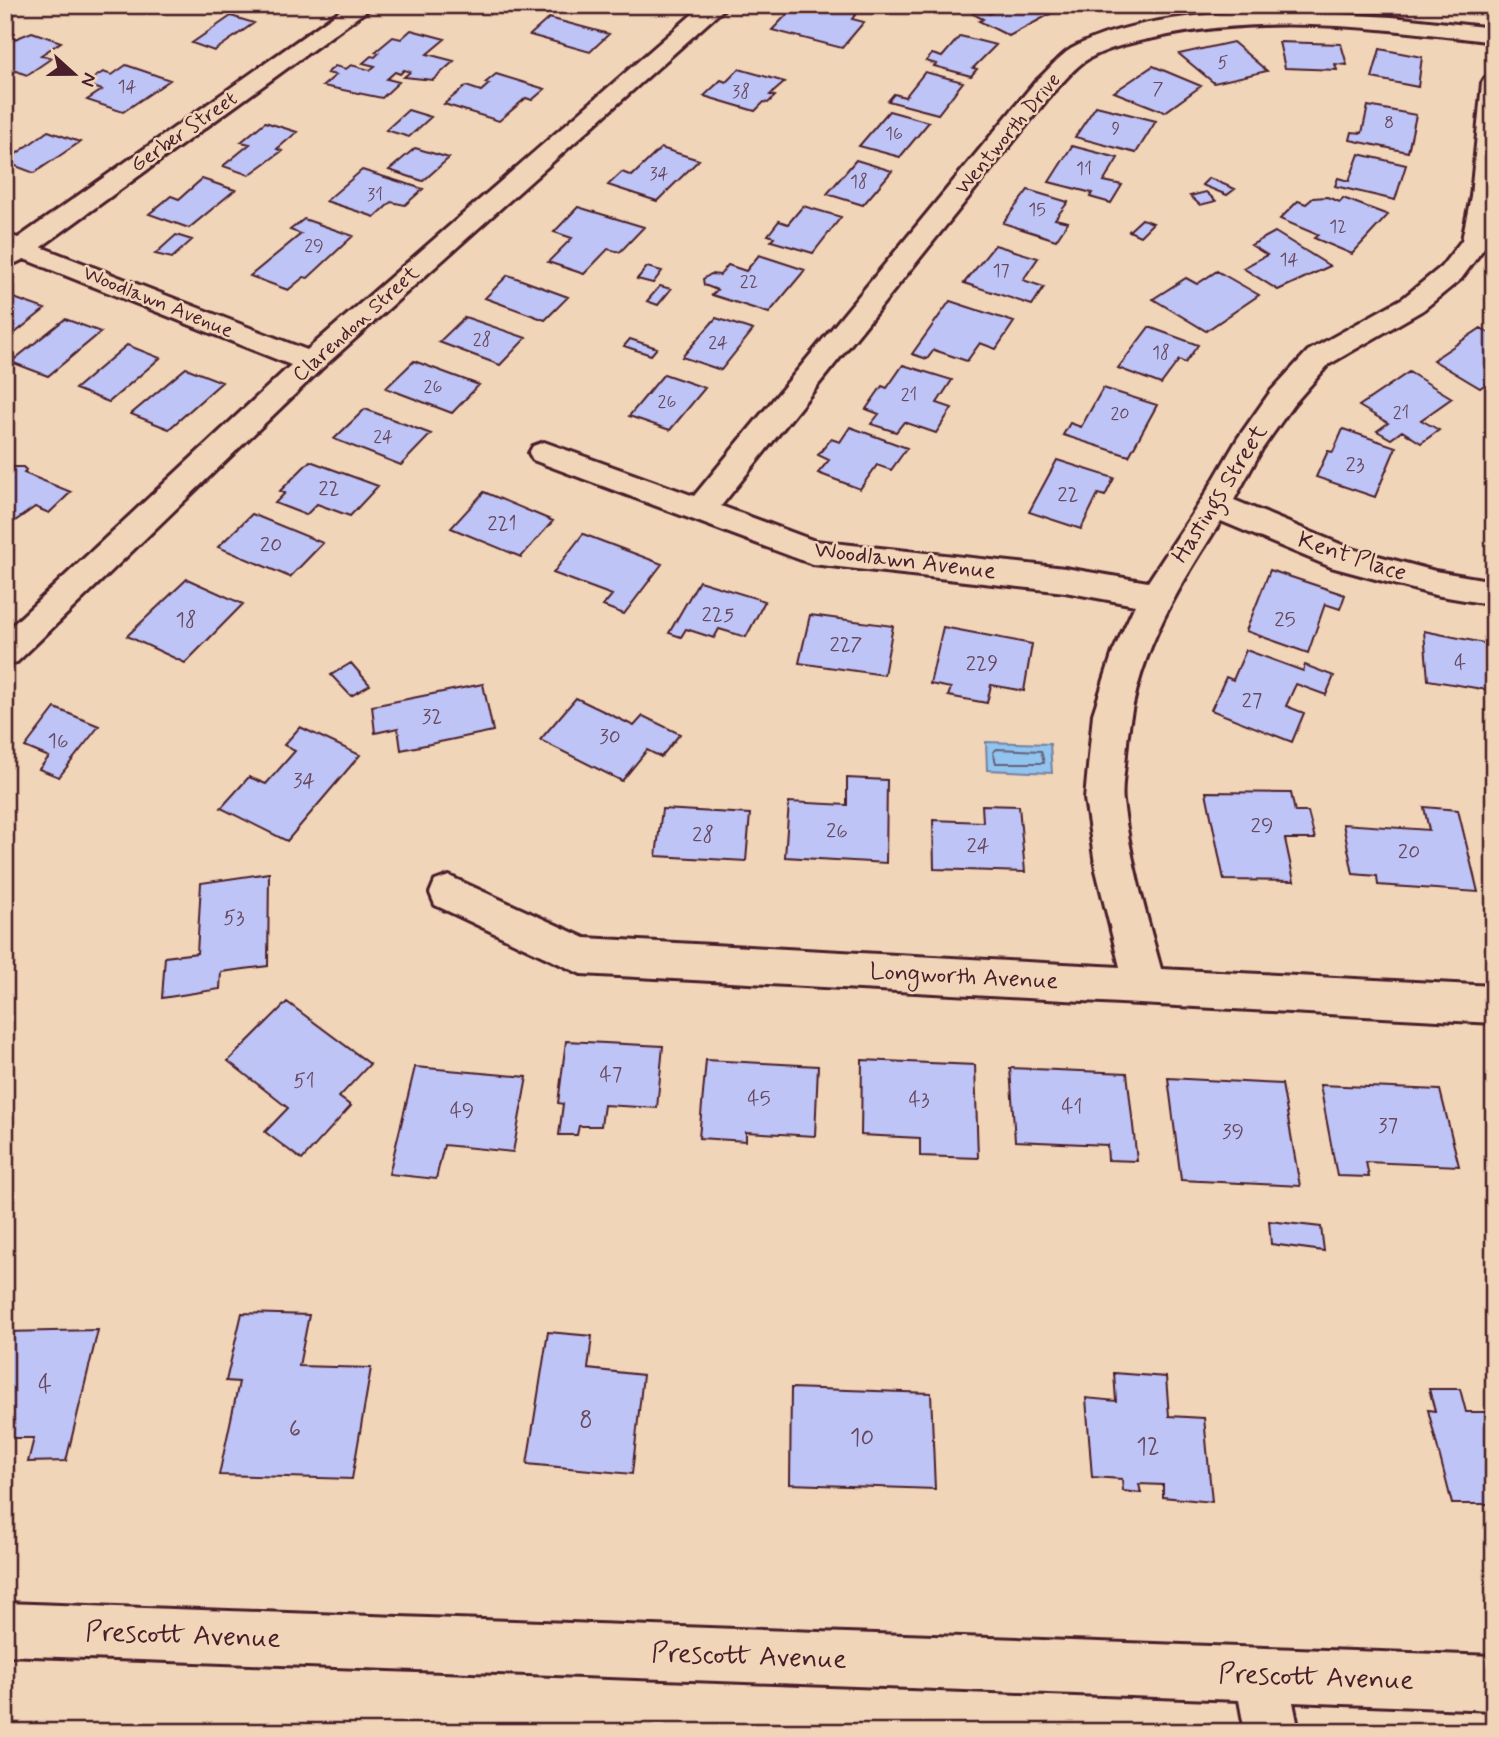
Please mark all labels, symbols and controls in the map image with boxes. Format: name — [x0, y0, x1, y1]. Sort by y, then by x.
north arrow — [38, 38, 108, 108]
house number: 5 — [1218, 51, 1229, 75]
street label: Wentworth Drive — [949, 67, 1067, 201]
text: N — [75, 69, 102, 90]
house number: 14 — [118, 75, 137, 99]
house number: 7 — [1153, 77, 1164, 101]
house number: 38 — [732, 80, 750, 104]
street label: Gerber Street — [125, 85, 243, 179]
house number: 8 — [1384, 111, 1394, 135]
house number: 9 — [1112, 117, 1121, 141]
house number: 16 — [885, 122, 903, 146]
house number: 11 — [1076, 157, 1092, 181]
house number: 34 — [649, 162, 669, 186]
house number: 18 — [850, 170, 868, 194]
house number: 31 — [367, 183, 383, 207]
house number: 15 — [1028, 198, 1046, 222]
house number: 12 — [1329, 215, 1347, 239]
house number: 29 — [304, 234, 324, 258]
house number: 14 — [1280, 248, 1299, 272]
street label: Woodlawn Avenue — [79, 259, 237, 345]
street label: Clarendon Street — [287, 259, 426, 388]
house number: 17 — [992, 259, 1010, 283]
house number: 22 — [740, 270, 758, 294]
house number: 28 — [473, 328, 491, 352]
house number: 24 — [708, 331, 728, 355]
house number: 18 — [1152, 341, 1170, 365]
house number: 26 — [424, 375, 442, 399]
house number: 21 — [901, 383, 917, 407]
house number: 26 — [658, 390, 676, 414]
house number: 21 — [1393, 401, 1409, 425]
house number: 20 — [1110, 402, 1130, 426]
street label: Hastings Street — [1165, 419, 1278, 571]
house number: 24 — [373, 425, 393, 449]
house number: 23 — [1345, 451, 1365, 479]
house number: 22 — [318, 475, 340, 503]
house number: 22 — [1057, 481, 1079, 509]
house number: 221 — [487, 510, 517, 538]
street label: Kent Place — [1294, 525, 1410, 589]
house number: 20 — [260, 531, 282, 559]
street label: Woodlawn Avenue — [812, 534, 998, 588]
house number: 225 — [701, 601, 735, 629]
house number: 18 — [176, 606, 196, 634]
house number: 25 — [1274, 606, 1296, 634]
house number: 227 — [829, 631, 863, 659]
house number: 4 — [1454, 649, 1466, 677]
house number: 229 — [966, 650, 998, 678]
house number: 27 — [1242, 687, 1262, 715]
house number: 32 — [422, 703, 442, 731]
house number: 30 — [599, 723, 621, 751]
house number: 16 — [48, 727, 69, 755]
house number: 34 — [293, 767, 315, 795]
house number: 29 — [1251, 812, 1273, 840]
house number: 26 — [826, 817, 848, 845]
house number: 28 — [692, 821, 714, 849]
house number: 24 — [966, 832, 990, 860]
house number: 20 — [1398, 838, 1420, 866]
house number: 53 — [223, 904, 245, 932]
street label: Longworth Avenue — [869, 957, 1059, 999]
house number: 47 — [600, 1061, 622, 1089]
house number: 51 — [293, 1067, 315, 1095]
house number: 45 — [747, 1085, 771, 1113]
house number: 43 — [908, 1086, 930, 1114]
house number: 41 — [1061, 1093, 1083, 1121]
house number: 49 — [450, 1097, 474, 1125]
house number: 37 — [1378, 1112, 1398, 1140]
house number: 39 — [1222, 1118, 1244, 1146]
house number: 4 — [38, 1370, 52, 1401]
house number: 8 — [579, 1405, 593, 1436]
house number: 6 — [289, 1414, 301, 1445]
house number: 10 — [850, 1423, 874, 1454]
house number: 12 — [1136, 1432, 1160, 1463]
street label: Prescott Avenue — [85, 1614, 281, 1658]
street label: Prescott Avenue — [651, 1635, 847, 1679]
street label: Prescott Avenue — [1218, 1656, 1414, 1700]

